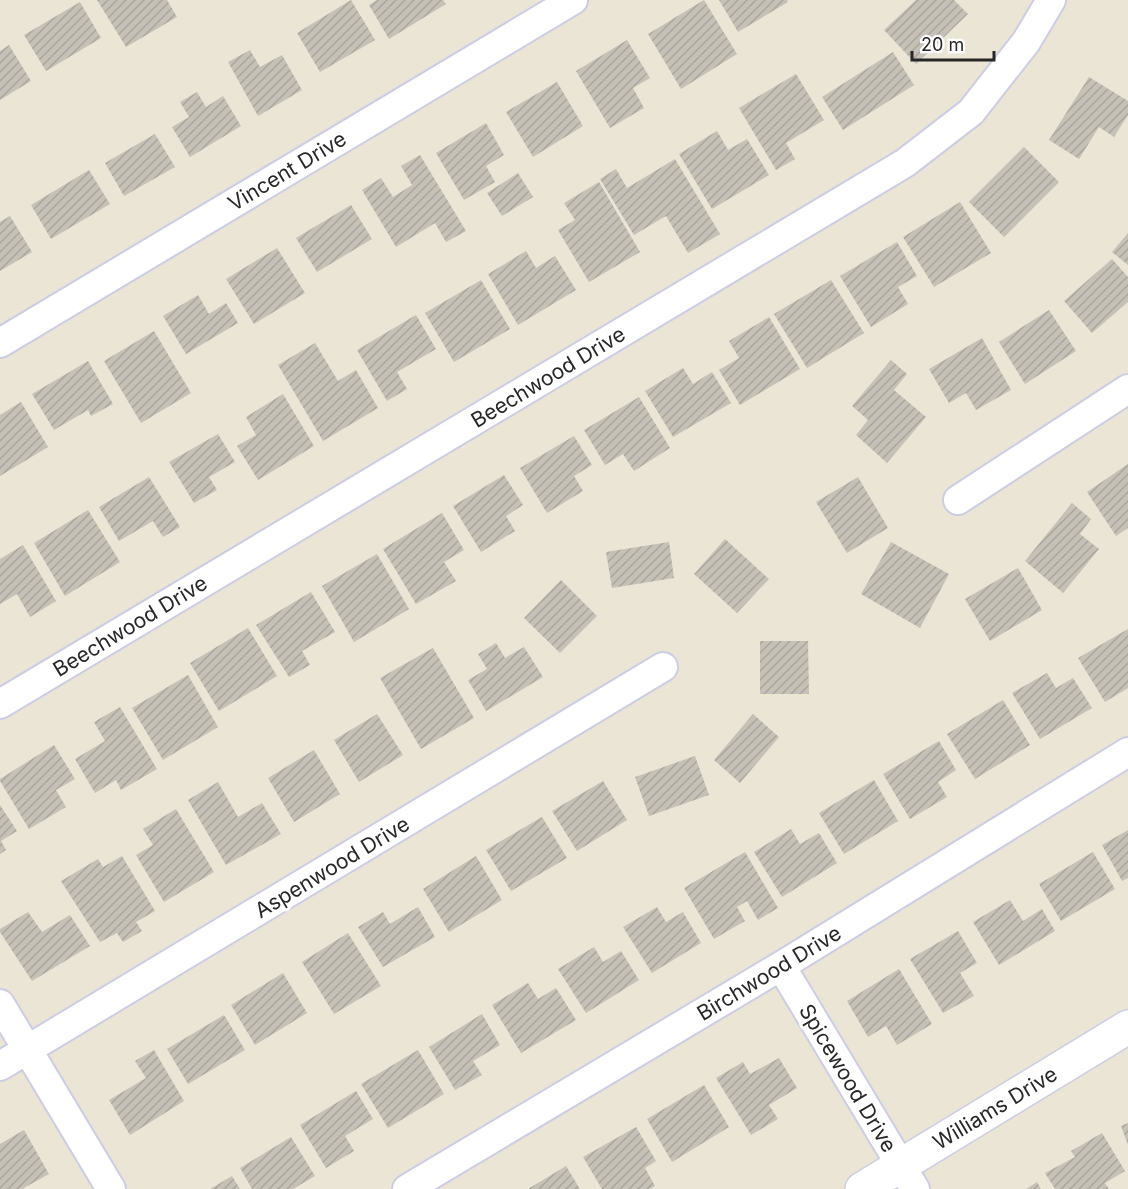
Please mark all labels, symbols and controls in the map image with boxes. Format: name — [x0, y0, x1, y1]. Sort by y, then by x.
scale bar — [912, 24, 994, 62]
text: 20 m — [921, 34, 964, 55]
street label: Vincent Drive — [223, 126, 351, 216]
street label: Beechwood Drive — [466, 321, 630, 433]
street label: Beechwood Drive — [48, 570, 212, 682]
street label: Aspenwood Drive — [250, 811, 414, 923]
street label: Birchwood Drive — [692, 920, 846, 1026]
street label: Spicewood Drive — [794, 999, 902, 1157]
street label: Williams Drive — [928, 1061, 1062, 1155]

